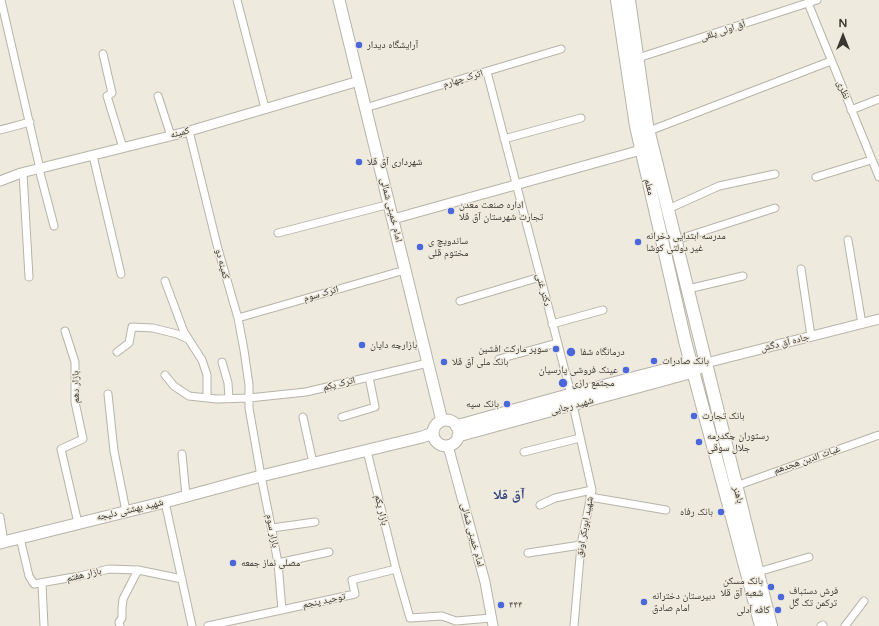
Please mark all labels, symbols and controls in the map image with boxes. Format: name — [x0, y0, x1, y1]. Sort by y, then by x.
north arrow — [823, 16, 863, 56]
text: N — [839, 17, 847, 30]
street label: آق اولی یلقی — [699, 18, 747, 44]
place label: آرایشگاه دیدار — [367, 39, 418, 51]
marker: آرایشگاه دیدار — [354, 40, 364, 50]
street label: اترک چهارم — [442, 67, 484, 91]
street label: نظری — [834, 79, 852, 101]
street label: کمینه — [169, 125, 191, 141]
place label: شهرداری آق قلا — [367, 156, 422, 168]
marker: شهرداری آق قلا — [354, 157, 364, 167]
street label: امام خمینی شمالی — [377, 177, 405, 243]
street label: معلم — [641, 178, 657, 196]
place label: اداره صنعت معدن تجارت شهرستان آق قلا — [459, 199, 543, 222]
marker: اداره صنعت معدن تجارت شهرستان آق قلا — [446, 206, 456, 216]
place label: مدرسه ابتدایی دخرانه غیر دولتی کوشا — [646, 230, 726, 254]
place label: ساندویچ ی مختوم قلی — [428, 235, 469, 258]
marker: مدرسه ابتدایی دخرانه غیر دولتی کوشا — [633, 237, 643, 247]
marker: ساندویچ ی مختوم قلی — [415, 242, 425, 252]
street label: کمینه دو — [212, 248, 232, 280]
street label: دکتر غنی — [533, 272, 553, 308]
street label: اترک سوم — [302, 283, 340, 305]
street label: جاده آق دگش — [759, 331, 811, 355]
place label: بازارچه دایان — [370, 339, 417, 351]
marker: بازارچه دایان — [357, 340, 367, 350]
place label: سوپر مارکت افشین — [478, 343, 548, 355]
marker: سوپر مارکت افشین — [551, 344, 561, 354]
marker: درمانگاه شفا — [565, 346, 577, 358]
place label: درمانگاه شفا — [580, 346, 625, 358]
place label: بانک صادرات — [662, 355, 709, 367]
place label: بانک ملی آق قلا — [452, 356, 509, 368]
marker: بانک صادرات — [649, 356, 659, 366]
marker: بانک ملی آق قلا — [439, 357, 449, 367]
place label: عینک فروشی پارسیان — [539, 364, 618, 376]
marker: عینک فروشی پارسیان — [621, 365, 631, 375]
street label: بازار دهم — [70, 371, 82, 403]
street label: اترک یکم — [322, 374, 356, 394]
marker: مجتمع رازی — [557, 377, 569, 389]
place label: مجتمع رازی — [572, 377, 615, 389]
street label: شهید رجایی — [549, 394, 595, 418]
place label: بانک سپه — [466, 398, 499, 410]
marker: بانک سپه — [502, 399, 512, 409]
place label: بانک تجارت — [702, 410, 745, 422]
marker: بانک تجارت — [689, 411, 699, 421]
place label: رستوران چکدرمه جلال سوقی — [707, 430, 769, 454]
marker: رستوران چکدرمه جلال سوقی — [694, 437, 704, 447]
street label: غیاث الدین هجدهم — [772, 443, 842, 477]
street label: باهنر — [730, 485, 746, 505]
district label: آق قلا — [493, 487, 525, 503]
street label: بازار یکم — [371, 493, 391, 527]
street label: شهید بهشتی دلیجه — [95, 496, 165, 524]
street label: شهید ابوبکر اونق — [574, 496, 596, 558]
street label: امام خمینی شمالی — [458, 502, 486, 568]
place label: بانک رفاه — [680, 506, 713, 518]
marker: بانک رفاه — [716, 507, 726, 517]
street label: بازار سوم — [263, 513, 281, 549]
place label: مصلی نماز جمعه — [241, 557, 300, 569]
marker: مصلی نماز جمعه — [228, 558, 238, 568]
street label: بازار هفتم — [65, 565, 103, 585]
place label: بانک مسکن شعبه آق قلا — [720, 575, 763, 598]
marker: بانک مسکن شعبه آق قلا — [766, 582, 776, 592]
place label: فرش دستباف ترکمن تک گل — [789, 585, 838, 608]
place label: دبیرستان دخترانه امام صادق — [652, 590, 715, 614]
street label: توحید پنجم — [301, 591, 347, 611]
marker: فرش دستباف ترکمن تک گل — [776, 592, 786, 602]
marker: دبیرستان دخترانه امام صادق — [639, 597, 649, 607]
place label: ۴۴۴ — [509, 599, 522, 611]
marker: ۴۴۴ — [496, 600, 506, 610]
place label: کافه آدلی — [736, 604, 770, 616]
marker: کافه آدلی — [773, 605, 783, 615]

